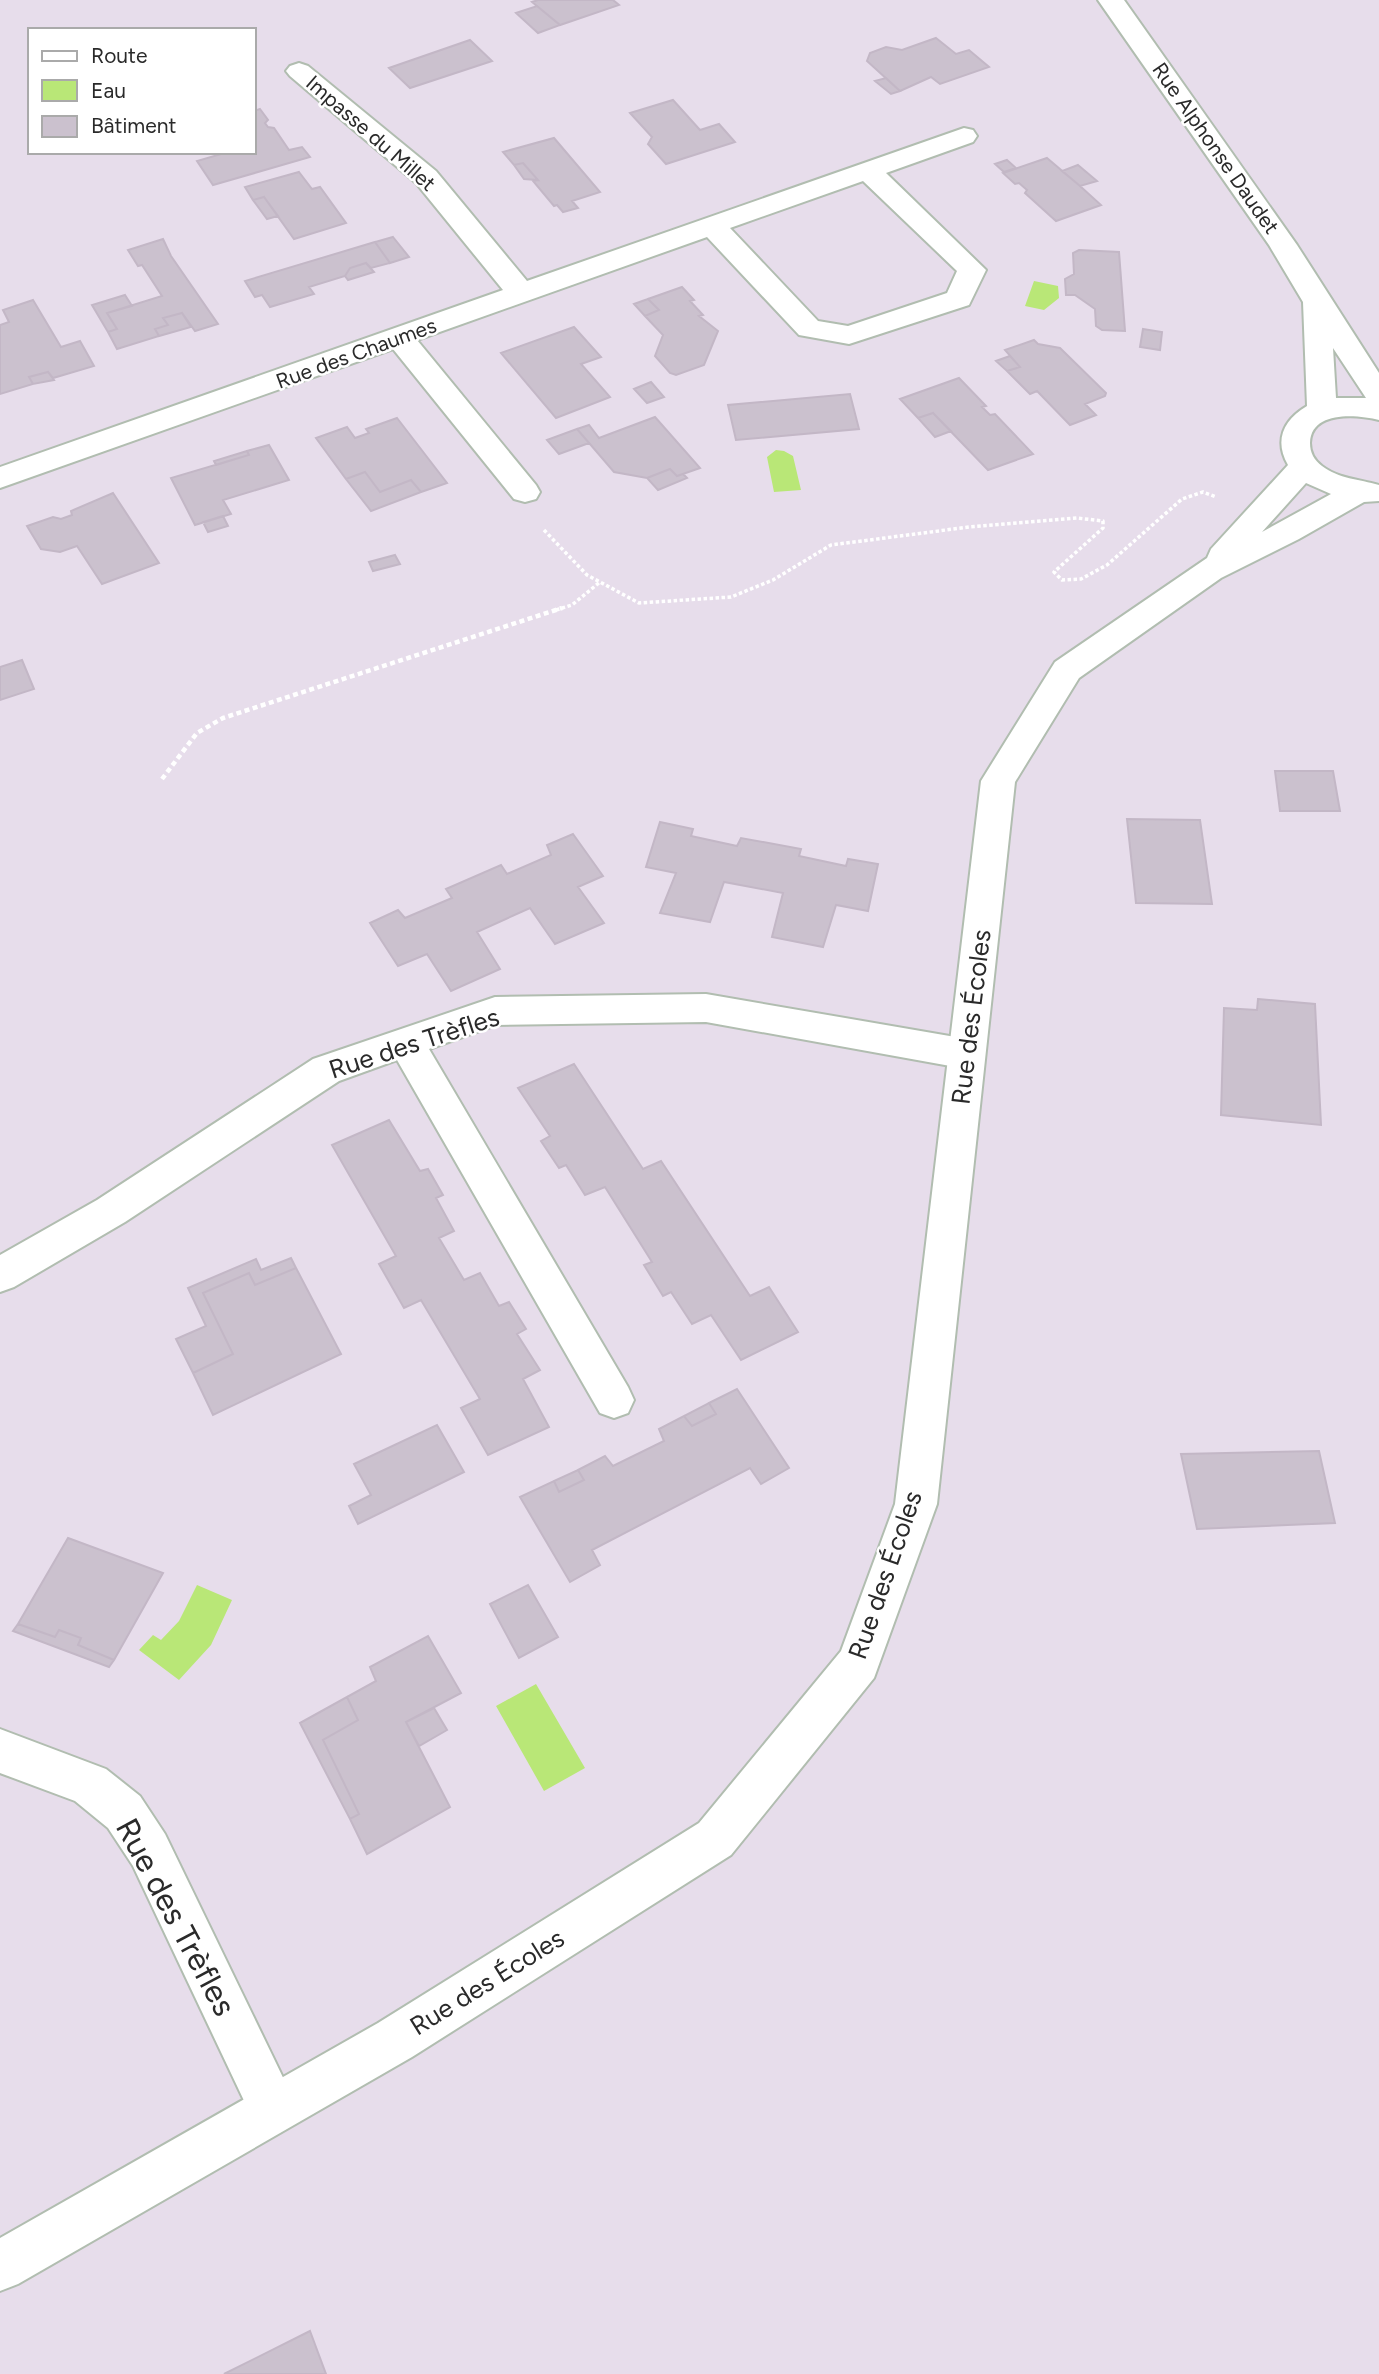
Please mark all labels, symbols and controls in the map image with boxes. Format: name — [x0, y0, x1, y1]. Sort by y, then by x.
legend — [28, 28, 256, 154]
text: Route — [91, 43, 147, 68]
street label: Rue Alphonse Daudet — [1147, 58, 1285, 239]
street label: Impasse du Millet — [301, 70, 441, 196]
text: Eau — [91, 78, 126, 103]
text: Bâtiment — [91, 113, 176, 138]
street label: Rue des Chaumes — [272, 312, 440, 394]
street label: Rue des Écoles — [944, 928, 998, 1106]
street label: Rue des Trèfles — [325, 1000, 503, 1086]
street label: Rue des Écoles — [841, 1487, 929, 1663]
street label: Rue des Trèfles — [108, 1812, 244, 2022]
street label: Rue des Écoles — [404, 1922, 570, 2042]

